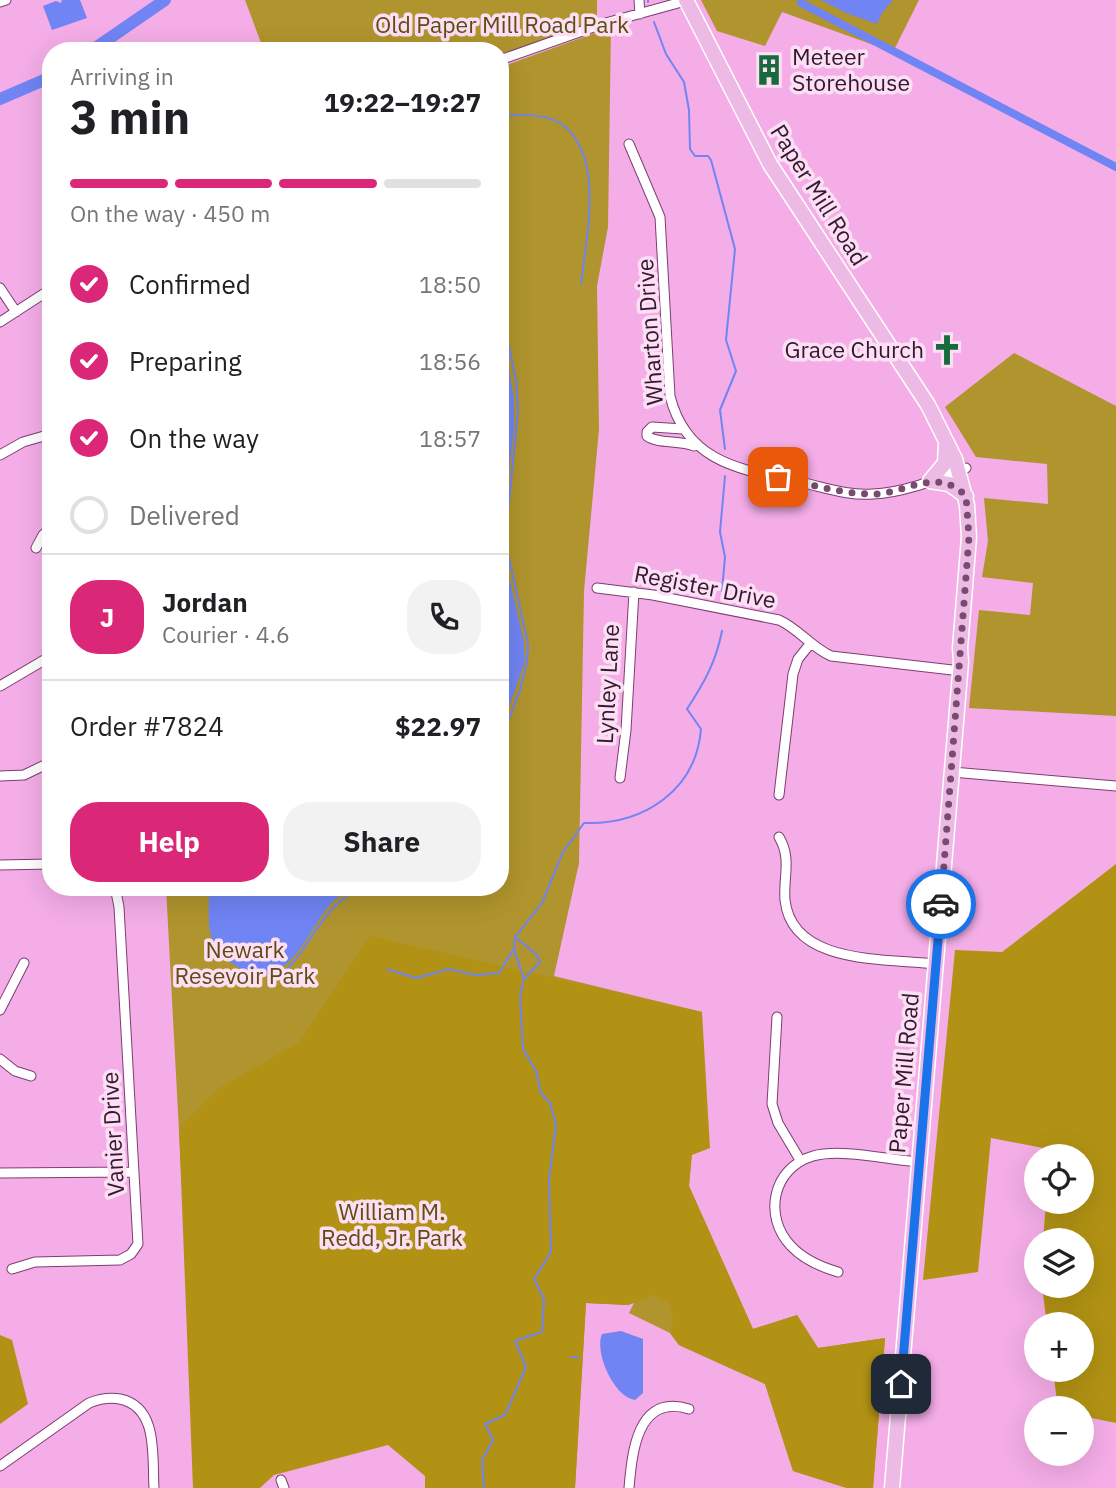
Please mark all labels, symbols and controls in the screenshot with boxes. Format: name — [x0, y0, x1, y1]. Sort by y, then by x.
park label: Old Paper Mill Road Park — [375, 9, 629, 39]
place label: Meteer Storehouse — [792, 41, 910, 97]
building icon: Meteer Storehouse — [752, 53, 786, 87]
text: Arriving in — [70, 61, 174, 91]
text: 19:22–19:27 — [324, 85, 481, 119]
text: 3 min — [70, 87, 190, 147]
street label: Paper Mill Road — [764, 118, 875, 271]
text: On the way · 450 m — [70, 198, 270, 228]
street label: Wharton Drive — [629, 258, 669, 406]
icon: check — [70, 265, 108, 303]
text: Confirmed — [129, 267, 251, 301]
text: 18:50 — [419, 269, 481, 299]
church icon: Grace Church — [930, 333, 964, 367]
place label: Grace Church — [785, 334, 924, 364]
icon: check — [70, 342, 108, 380]
text: Preparing — [129, 344, 242, 378]
text: 18:56 — [419, 346, 481, 376]
icon: check — [70, 419, 108, 457]
text: On the way — [129, 421, 259, 455]
text: 18:57 — [419, 423, 481, 453]
pin — [748, 447, 808, 507]
icon: bag — [759, 458, 797, 496]
text: Delivered — [129, 498, 240, 532]
street label: Register Drive — [632, 558, 779, 614]
button: phone — [407, 580, 481, 654]
text: Jordan — [162, 585, 248, 619]
text: J — [100, 600, 114, 634]
text: Courier · 4.6 — [162, 619, 290, 649]
street label: Lynley Lane — [589, 623, 625, 745]
text: Order #7824 — [70, 709, 224, 743]
text: $22.97 — [395, 709, 481, 743]
button: Help — [70, 802, 269, 882]
button: Share — [283, 802, 481, 882]
courier — [906, 869, 976, 939]
icon: car — [922, 885, 960, 923]
park label: Newark Resevoir Park — [175, 934, 315, 990]
street label: Paper Mill Road — [881, 991, 925, 1154]
street label: Vanier Drive — [94, 1071, 130, 1197]
map controls — [1024, 1144, 1094, 1466]
button: locate — [1024, 1144, 1094, 1214]
park label: William M. Redd, Jr. Park — [321, 1196, 463, 1252]
button: layers — [1024, 1228, 1094, 1298]
button: + — [1024, 1312, 1094, 1382]
pin — [871, 1354, 931, 1414]
icon: home — [882, 1365, 920, 1403]
button: − — [1024, 1396, 1094, 1466]

